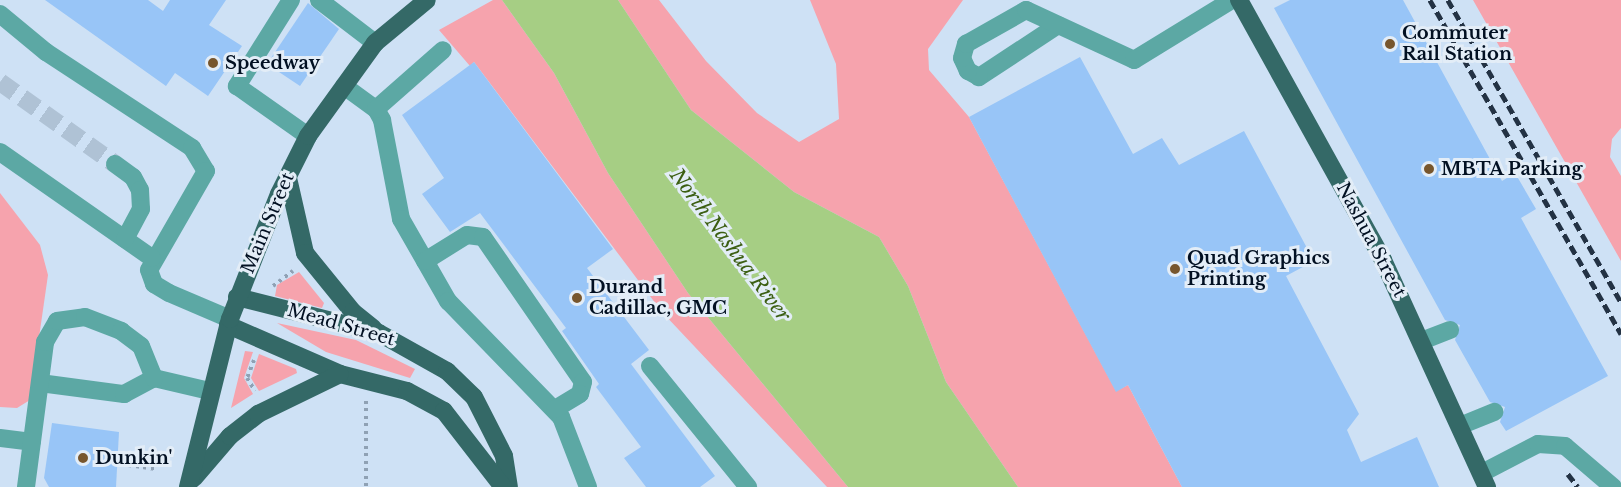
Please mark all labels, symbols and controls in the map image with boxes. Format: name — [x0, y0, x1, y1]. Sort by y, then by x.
place label: Commuter Rail Station — [1402, 23, 1512, 66]
marker: Commuter Rail Station — [1383, 37, 1397, 51]
place label: Speedway — [225, 52, 320, 74]
marker: Speedway — [206, 56, 220, 70]
place label: MBTA Parking — [1441, 158, 1583, 180]
marker: MBTA Parking — [1422, 162, 1436, 176]
water label: North Nashua River — [664, 163, 796, 327]
street label: Main Street — [237, 169, 299, 277]
street label: Nashua Street — [1332, 179, 1410, 301]
place label: Quad Graphics Printing — [1187, 248, 1330, 290]
marker: Quad Graphics Printing — [1168, 262, 1182, 276]
place label: Durand Cadillac, GMC — [589, 277, 727, 320]
marker: Durand Cadillac, GMC — [570, 291, 584, 305]
street label: Mead Street — [285, 299, 397, 351]
place label: Dunkin' — [95, 447, 172, 469]
marker: Dunkin' — [76, 451, 90, 465]

